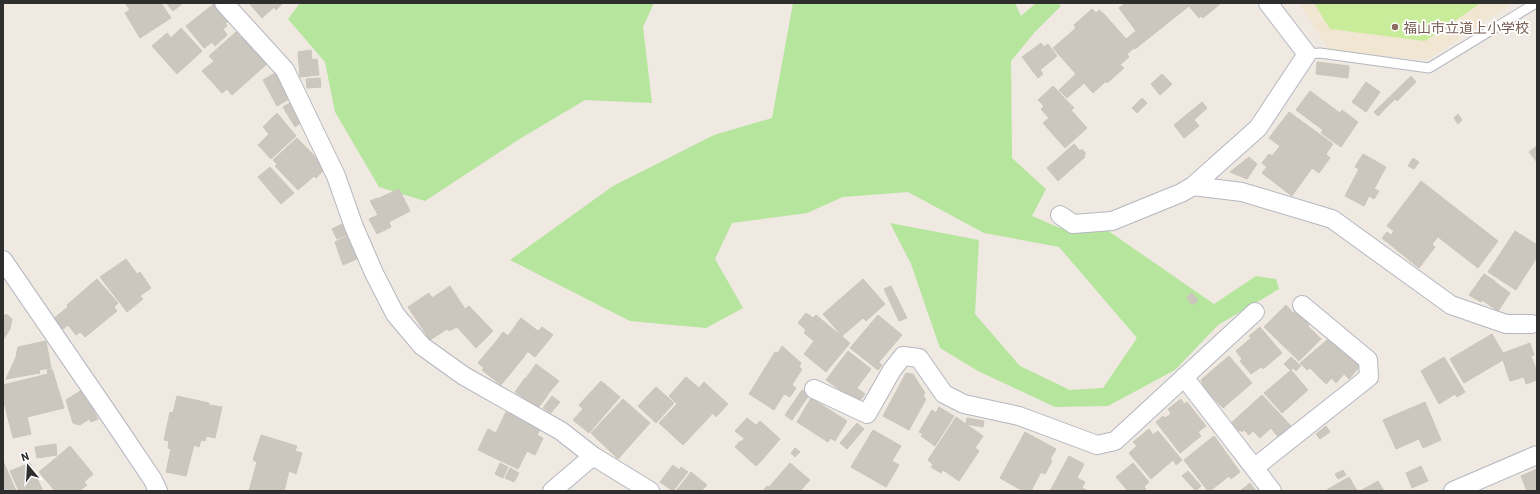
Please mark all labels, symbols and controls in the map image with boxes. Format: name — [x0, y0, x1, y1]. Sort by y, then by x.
place label: 福山市立道上小学校 — [1403, 19, 1529, 36]
marker: 福山市立道上小学校 — [1390, 22, 1400, 32]
north arrow — [8, 446, 48, 486]
text: N — [19, 449, 30, 463]

